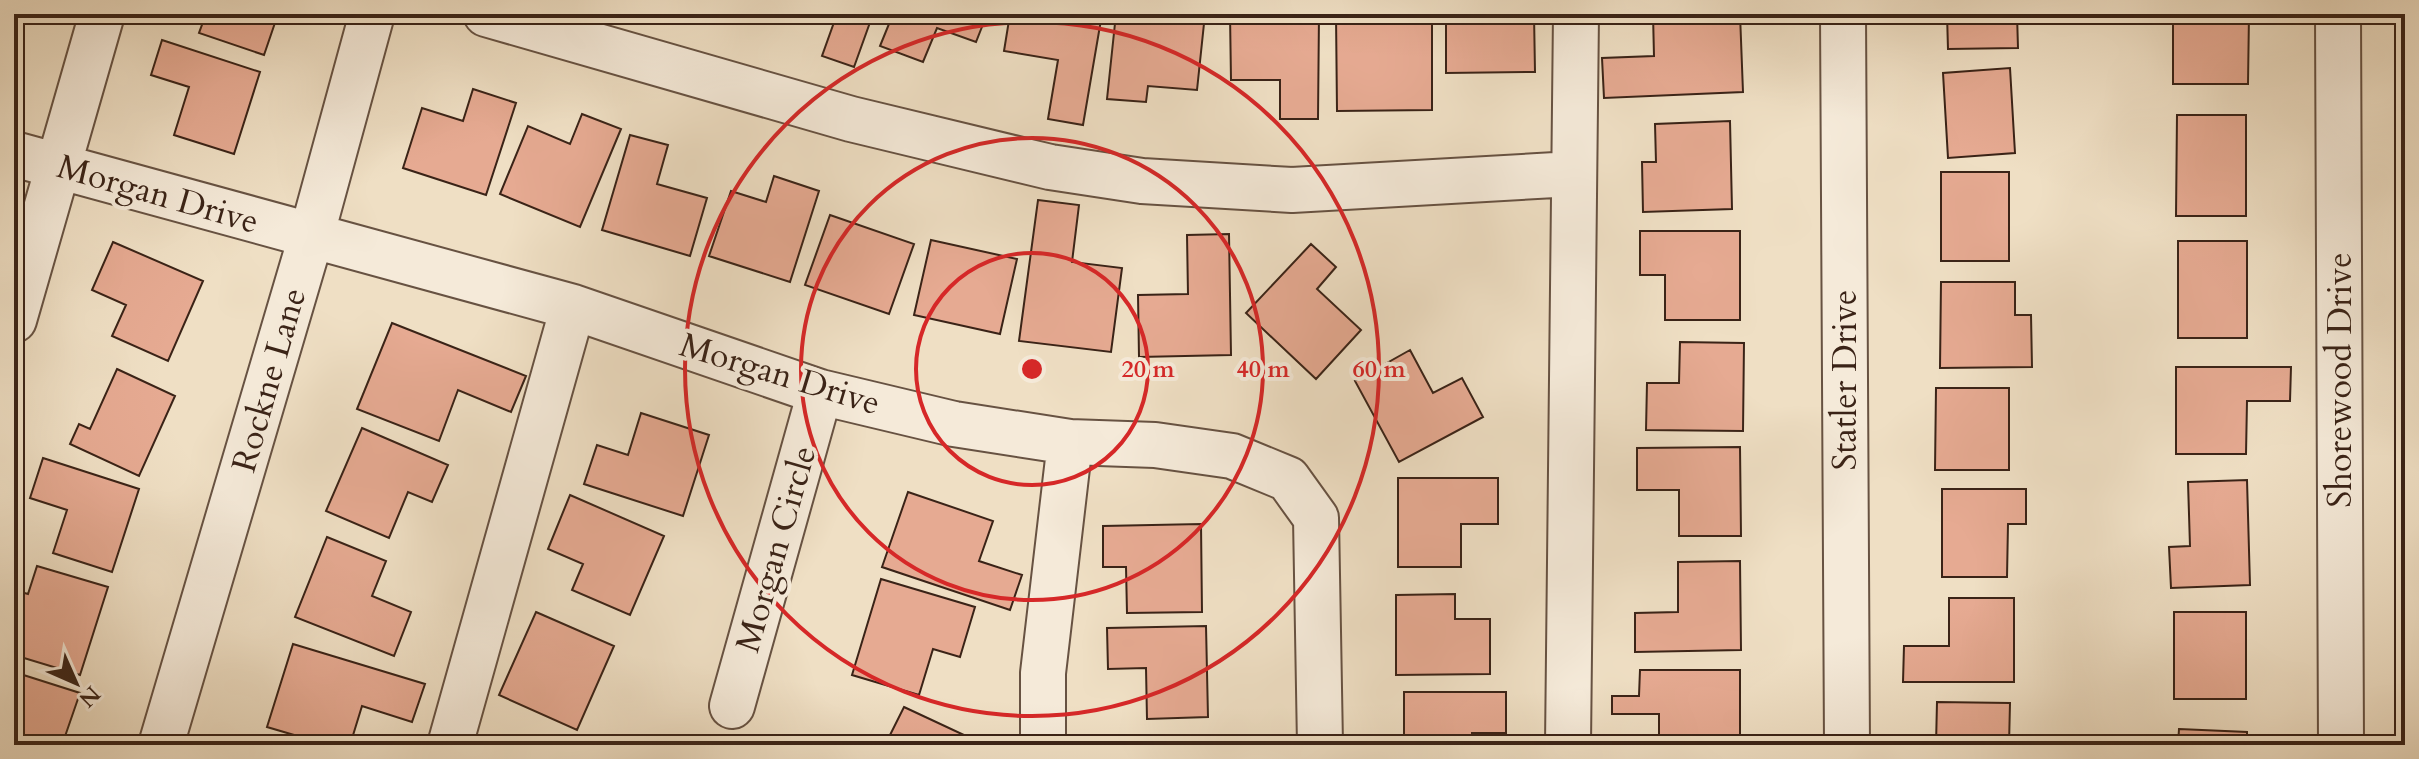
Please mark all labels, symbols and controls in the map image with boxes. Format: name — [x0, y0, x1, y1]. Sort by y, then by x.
street label: Morgan Drive — [52, 143, 264, 245]
street label: Shorewood Drive — [2317, 252, 2363, 508]
street label: Rockne Lane — [221, 283, 317, 477]
street label: Statler Drive — [1822, 289, 1868, 471]
street label: Morgan Drive — [674, 322, 886, 426]
text: 20 m — [1121, 353, 1175, 386]
text: 40 m — [1236, 353, 1290, 386]
text: 60 m — [1352, 353, 1406, 386]
centre of rings — [1018, 355, 1046, 383]
street label: Morgan Circle — [725, 440, 827, 658]
north arrow — [36, 643, 116, 723]
text: N — [72, 679, 107, 714]

